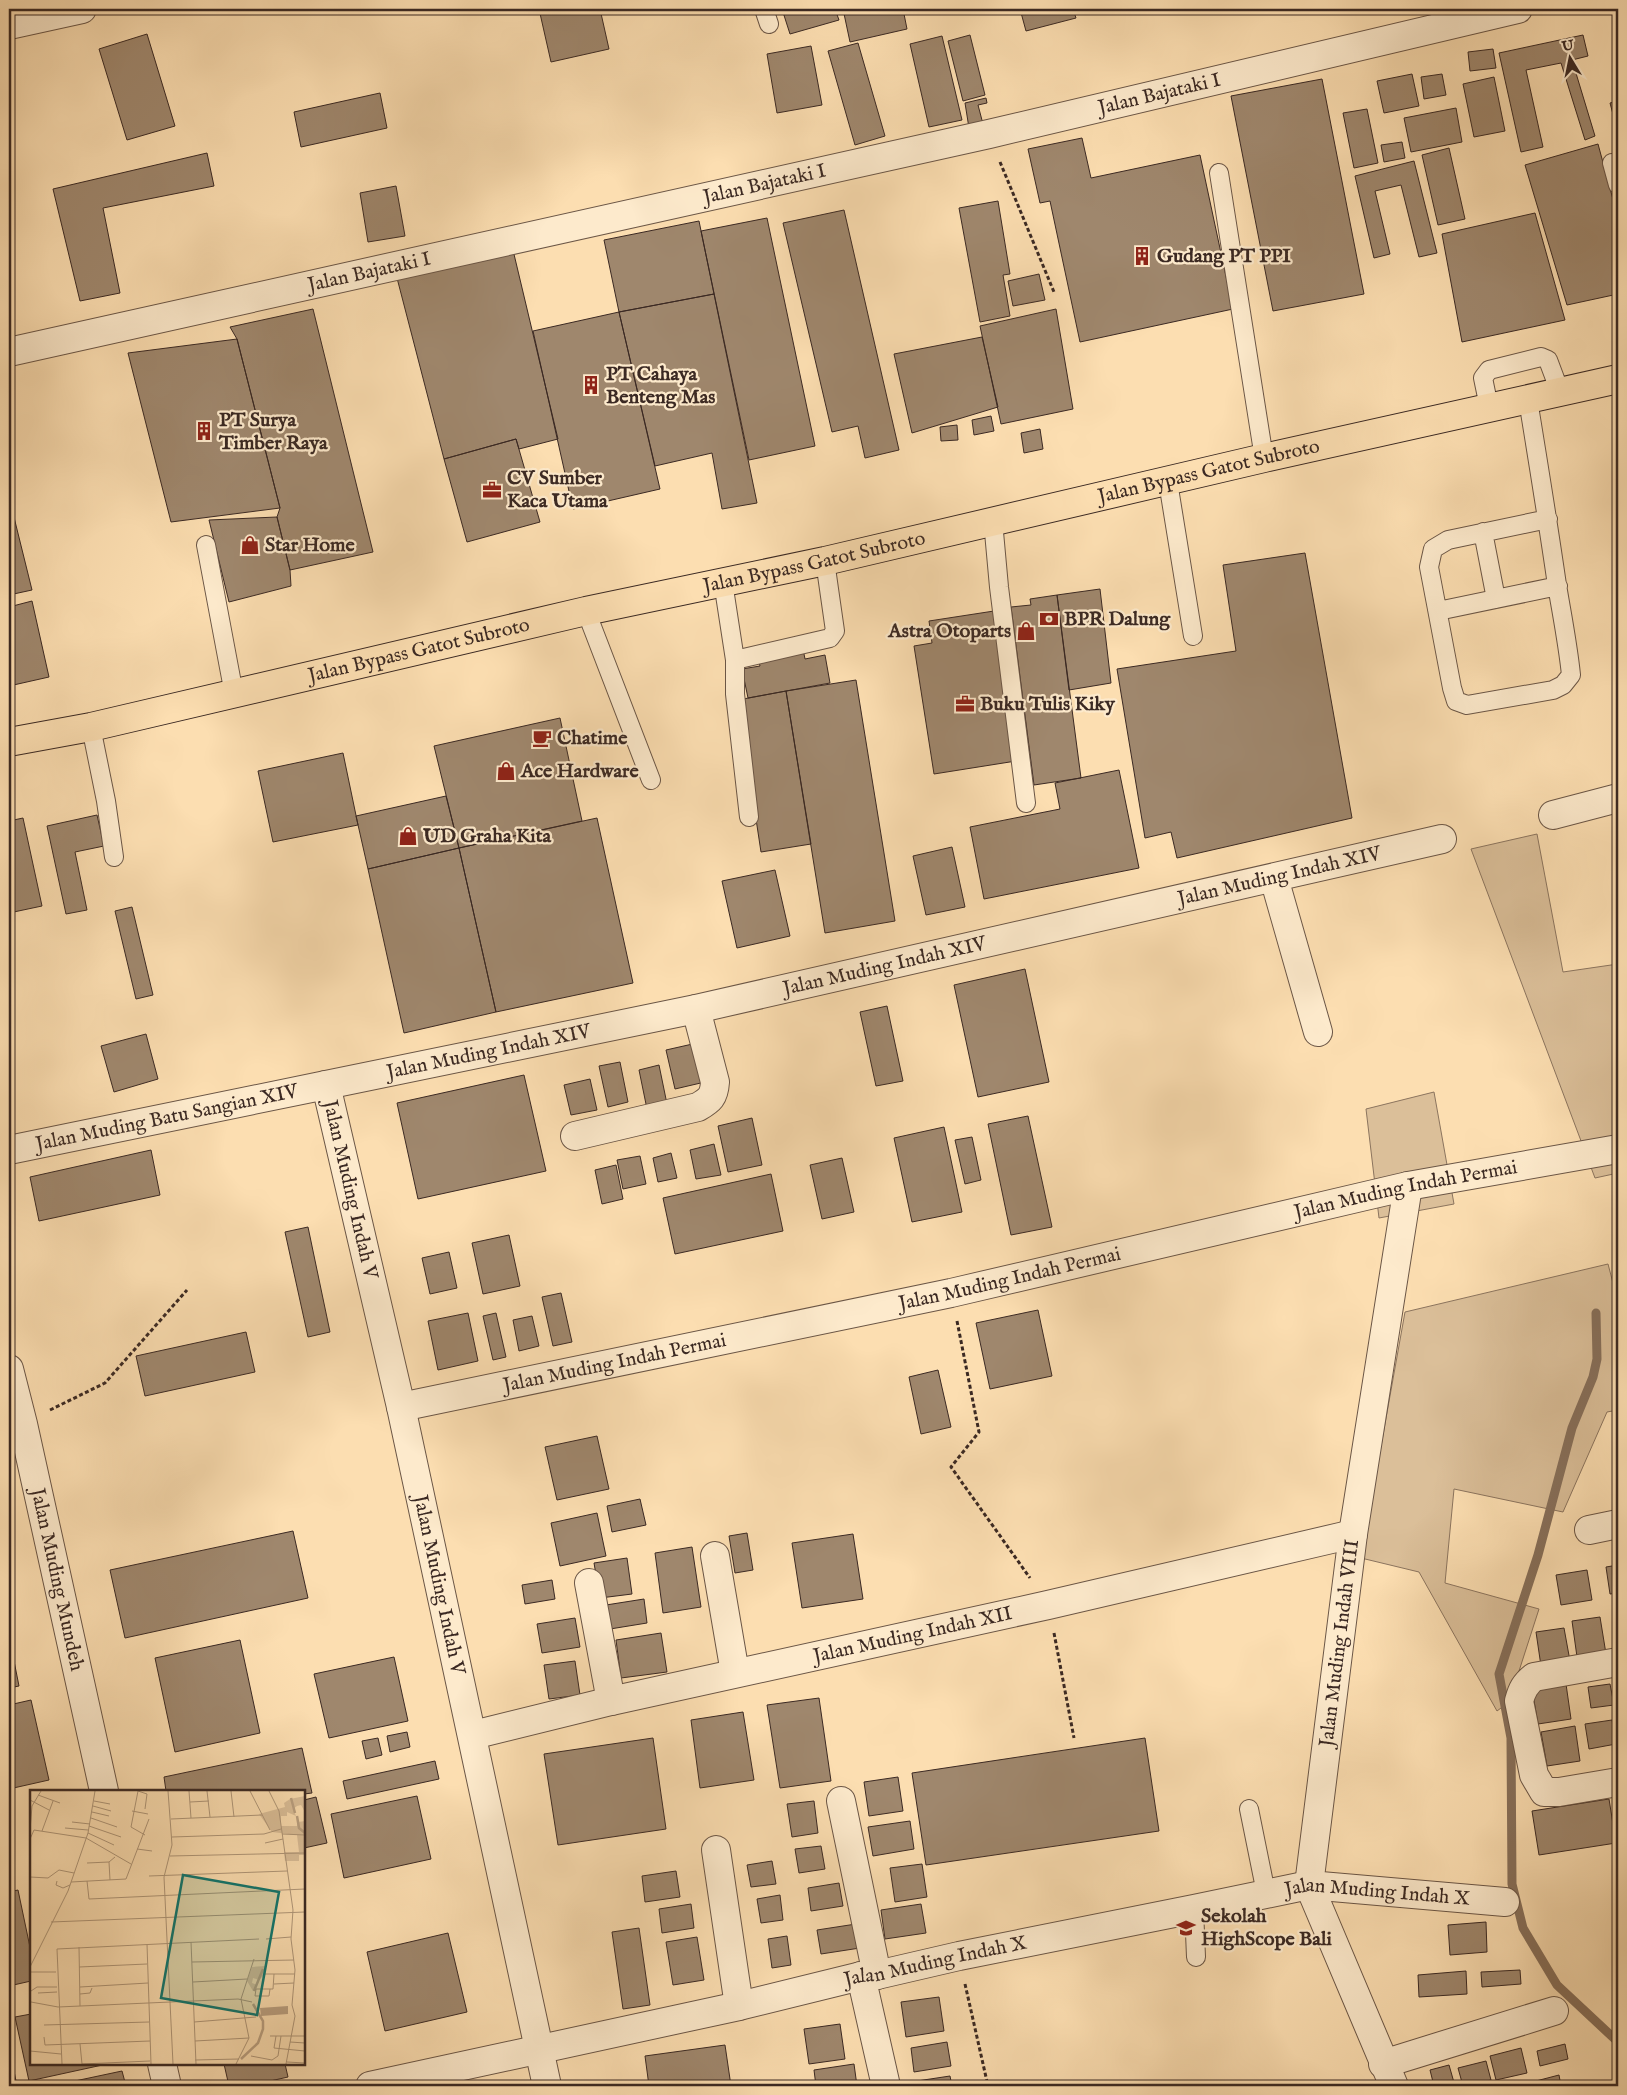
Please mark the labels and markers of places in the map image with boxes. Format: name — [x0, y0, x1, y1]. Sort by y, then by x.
place label: Gudang PT PPI — [1157, 244, 1291, 269]
building icon: Gudang PT PPI — [1131, 245, 1153, 267]
place label: PT Cahaya Benteng Mas — [606, 362, 715, 410]
building icon: PT Cahaya Benteng Mas — [580, 374, 602, 396]
place label: PT Surya Timber Raya — [218, 408, 328, 456]
building icon: PT Surya Timber Raya — [193, 420, 215, 442]
place label: CV Sumber Kaca Utama — [507, 466, 608, 514]
office icon: CV Sumber Kaca Utama — [481, 479, 503, 501]
place label: Star Home — [265, 533, 355, 558]
shop icon: Star Home — [239, 534, 261, 556]
place label: BPR Dalung — [1064, 607, 1171, 632]
bank icon: BPR Dalung — [1038, 608, 1060, 630]
place label: Astra Otoparts — [887, 619, 1011, 644]
shop icon: Astra Otoparts — [1015, 620, 1037, 642]
place label: Buku Tulis Kiky — [980, 692, 1116, 717]
office icon: Buku Tulis Kiky — [954, 693, 976, 715]
place label: Chatime — [557, 726, 628, 751]
cafe icon: Chatime — [531, 727, 553, 749]
place label: Ace Hardware — [520, 759, 639, 784]
shop icon: Ace Hardware — [495, 760, 517, 782]
place label: UD Graha Kita — [422, 824, 552, 849]
shop icon: UD Graha Kita — [397, 825, 419, 847]
place label: Sekolah HighScope Bali — [1201, 1904, 1332, 1952]
school or university icon: Sekolah HighScope Bali — [1175, 1917, 1197, 1939]

